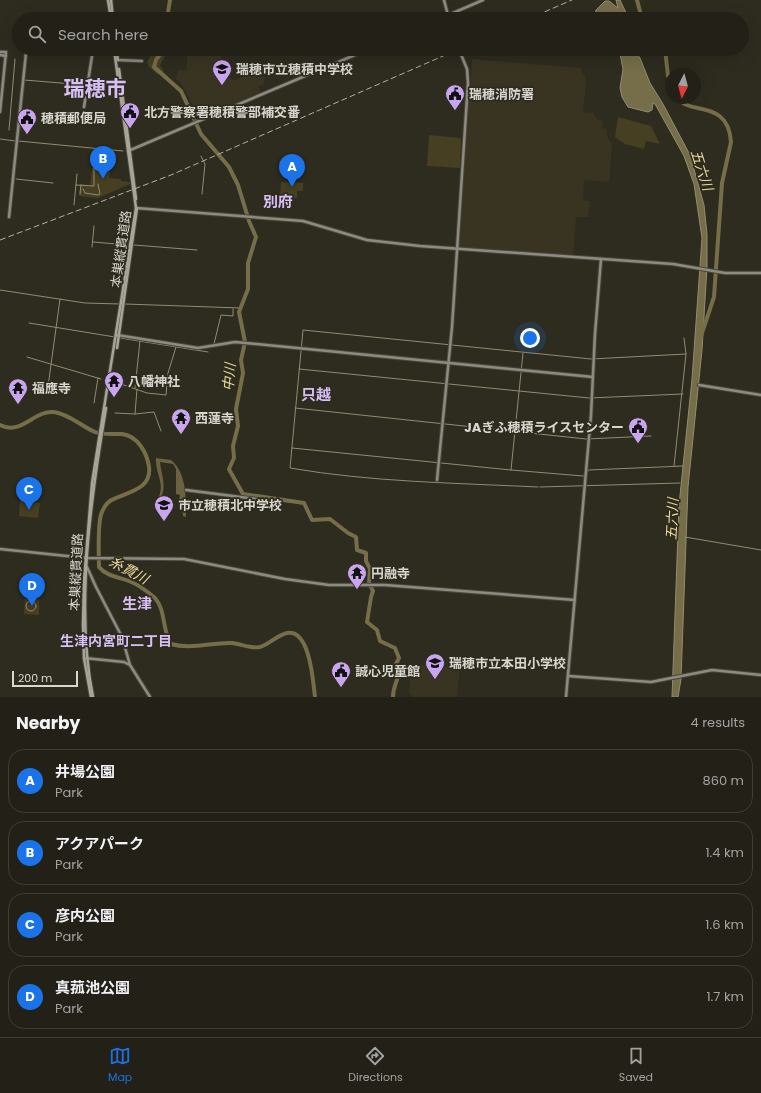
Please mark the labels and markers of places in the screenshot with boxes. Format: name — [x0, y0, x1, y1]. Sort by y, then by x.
school or university icon: 瑞穂市立穂積中学校 — [211, 58, 233, 86]
place label: 瑞穂市立穂積中学校 — [236, 60, 353, 79]
public building icon: 瑞穂消防署 — [444, 83, 466, 111]
place label: 瑞穂消防署 — [469, 85, 534, 104]
public building icon: 北方警察署穂積警部補交番 — [119, 101, 141, 129]
place label: 北方警察署穂積警部補交番 — [144, 103, 300, 122]
public building icon: 穂積郵便局 — [16, 107, 38, 135]
place label: 穂積郵便局 — [41, 109, 106, 128]
pin: B — [90, 146, 116, 179]
pin: A — [279, 154, 305, 187]
temple icon: 八幡神社 — [103, 370, 125, 398]
place label: 八幡神社 — [128, 372, 180, 391]
temple icon: 福應寺 — [7, 377, 29, 405]
place label: 福應寺 — [32, 379, 71, 398]
temple icon: 西蓮寺 — [170, 407, 192, 435]
place label: 西蓮寺 — [195, 409, 234, 428]
public building icon: JAぎふ穂積ライスセンター — [627, 416, 649, 444]
place label: JAぎふ穂積ライスセンター — [464, 418, 624, 437]
pin: C — [16, 477, 42, 510]
school or university icon: 市立穂積北中学校 — [153, 494, 175, 522]
place label: 市立穂積北中学校 — [178, 496, 282, 515]
temple icon: 円融寺 — [346, 562, 368, 590]
place label: 円融寺 — [371, 564, 410, 583]
pin: D — [19, 573, 45, 606]
school or university icon: 瑞穂市立本田小学校 — [424, 652, 446, 680]
place label: 瑞穂市立本田小学校 — [449, 654, 566, 673]
public building icon: 誠心児童館 — [330, 660, 352, 688]
place label: 誠心児童館 — [355, 662, 420, 681]

